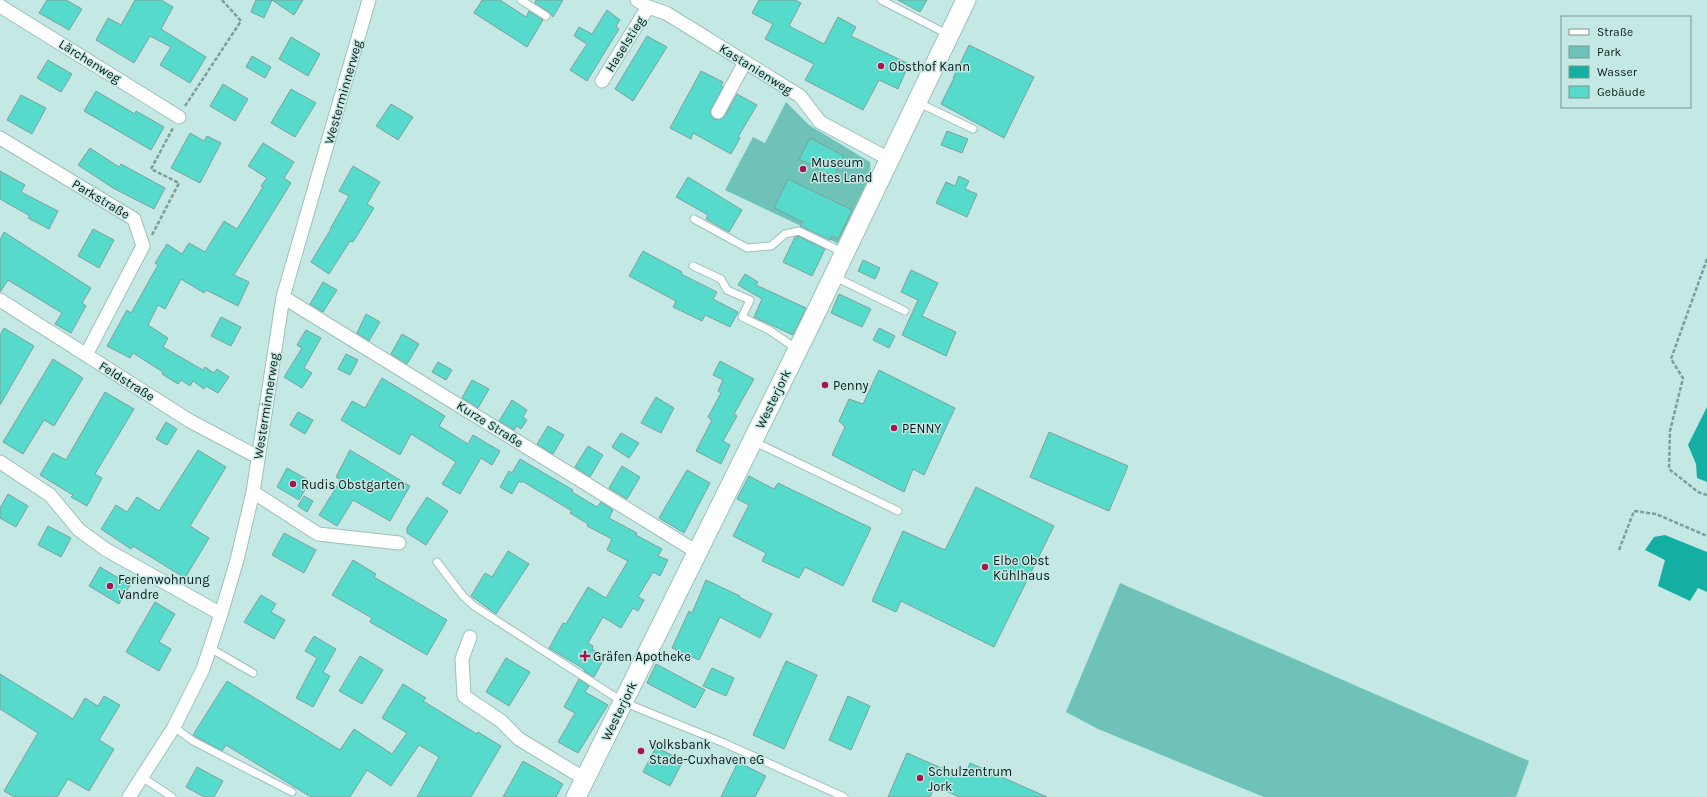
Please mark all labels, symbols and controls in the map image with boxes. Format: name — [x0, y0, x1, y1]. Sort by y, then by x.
street label: Haselstieg — [602, 13, 648, 75]
legend — [1561, 16, 1691, 108]
text: Straße — [1597, 25, 1633, 39]
street label: Lärchenweg — [56, 36, 124, 86]
street label: Westerminnerweg — [321, 38, 365, 146]
street label: Kastanienweg — [717, 40, 796, 98]
text: Park — [1597, 45, 1622, 59]
place label: Obsthof Kann — [889, 59, 970, 74]
marker: Obsthof Kann — [876, 61, 886, 71]
text: Wasser — [1597, 65, 1638, 79]
text: Gebäude — [1597, 85, 1645, 99]
place label: Museum Altes Land — [811, 155, 872, 185]
marker: Museum Altes Land — [798, 164, 808, 174]
street label: Parkstraße — [69, 176, 133, 222]
street label: Westerminnerweg — [250, 351, 282, 460]
street label: Feldstraße — [96, 358, 158, 404]
street label: Westerjork — [752, 367, 794, 431]
place label: Penny — [833, 378, 869, 393]
marker: Penny — [820, 380, 830, 390]
street label: Kurze Straße — [454, 398, 526, 451]
place label: PENNY — [902, 421, 941, 436]
marker: PENNY — [889, 423, 899, 433]
place label: Rudis Obstgarten — [301, 477, 405, 492]
marker: Rudis Obstgarten — [288, 479, 298, 489]
place label: Elbe Obst Kühlhaus — [993, 553, 1050, 583]
marker: Elbe Obst Kühlhaus — [980, 562, 990, 572]
place label: Ferienwohnung Vandre — [118, 572, 210, 602]
marker: Ferienwohnung Vandre — [105, 581, 115, 591]
place label: Gräfen Apotheke — [593, 649, 691, 664]
marker: Gräfen Apotheke — [580, 651, 590, 661]
street label: Westerjork — [598, 679, 640, 743]
place label: Volksbank Stade-Cuxhaven eG — [649, 737, 765, 767]
marker: Volksbank Stade-Cuxhaven eG — [636, 746, 646, 756]
place label: Schulzentrum Jork — [928, 764, 1012, 794]
marker: Schulzentrum Jork — [915, 773, 925, 783]

